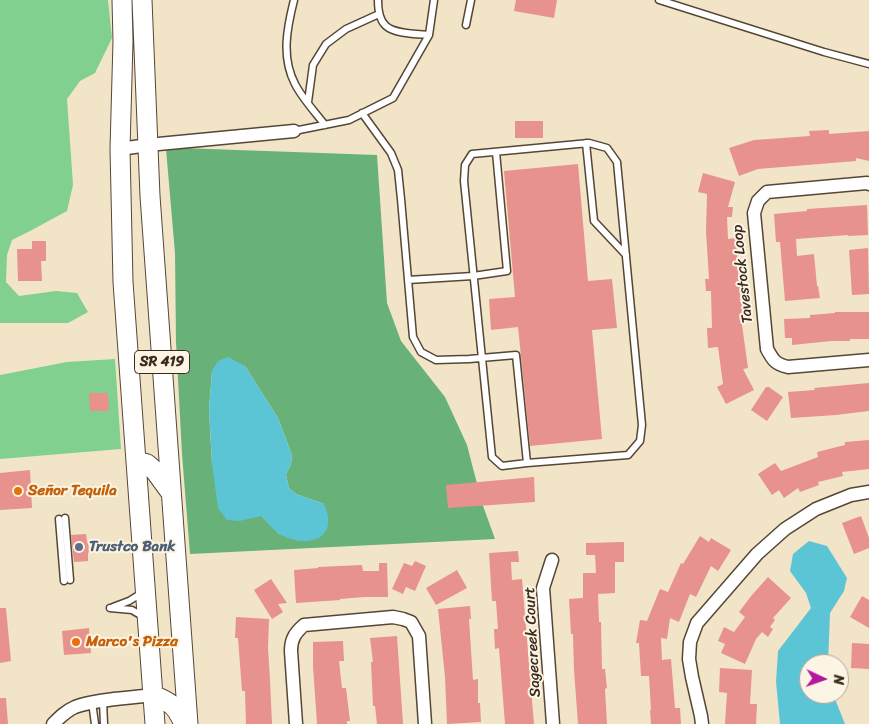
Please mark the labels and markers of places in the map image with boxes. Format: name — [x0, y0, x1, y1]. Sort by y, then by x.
place label: Señor Tequila — [28, 482, 117, 500]
marker: Señor Tequila — [12, 485, 24, 497]
place label: Trustco Bank — [89, 538, 175, 556]
marker: Trustco Bank — [73, 541, 85, 553]
place label: Marco's Pizza — [86, 633, 178, 651]
marker: Marco's Pizza — [70, 636, 82, 648]

